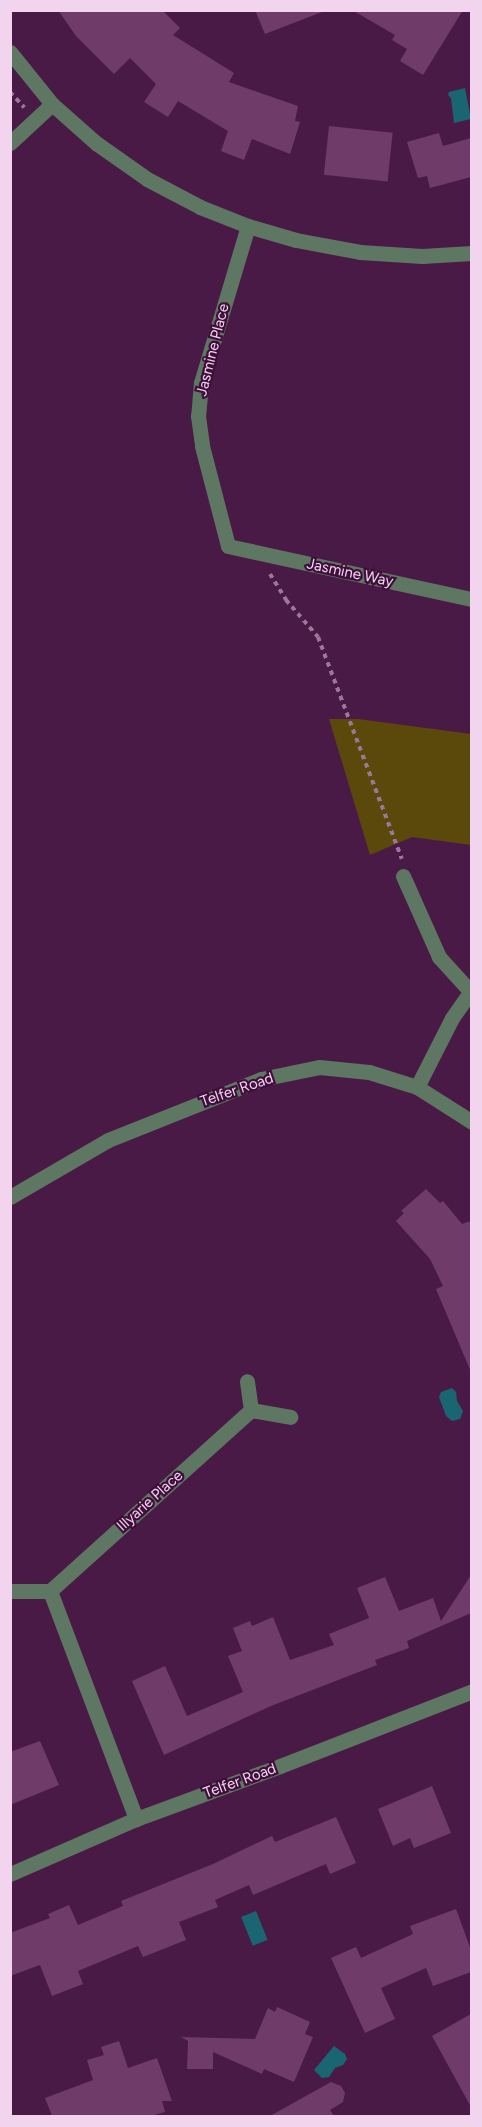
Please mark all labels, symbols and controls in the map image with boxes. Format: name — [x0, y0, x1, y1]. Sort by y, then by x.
street label: Jasmine Place — [193, 302, 233, 398]
street label: Jasmine Way — [305, 555, 395, 591]
street label: Telfer Road — [198, 1069, 276, 1111]
street label: Illyarie Place — [113, 1467, 187, 1535]
street label: Telfer Road — [201, 1760, 279, 1802]

